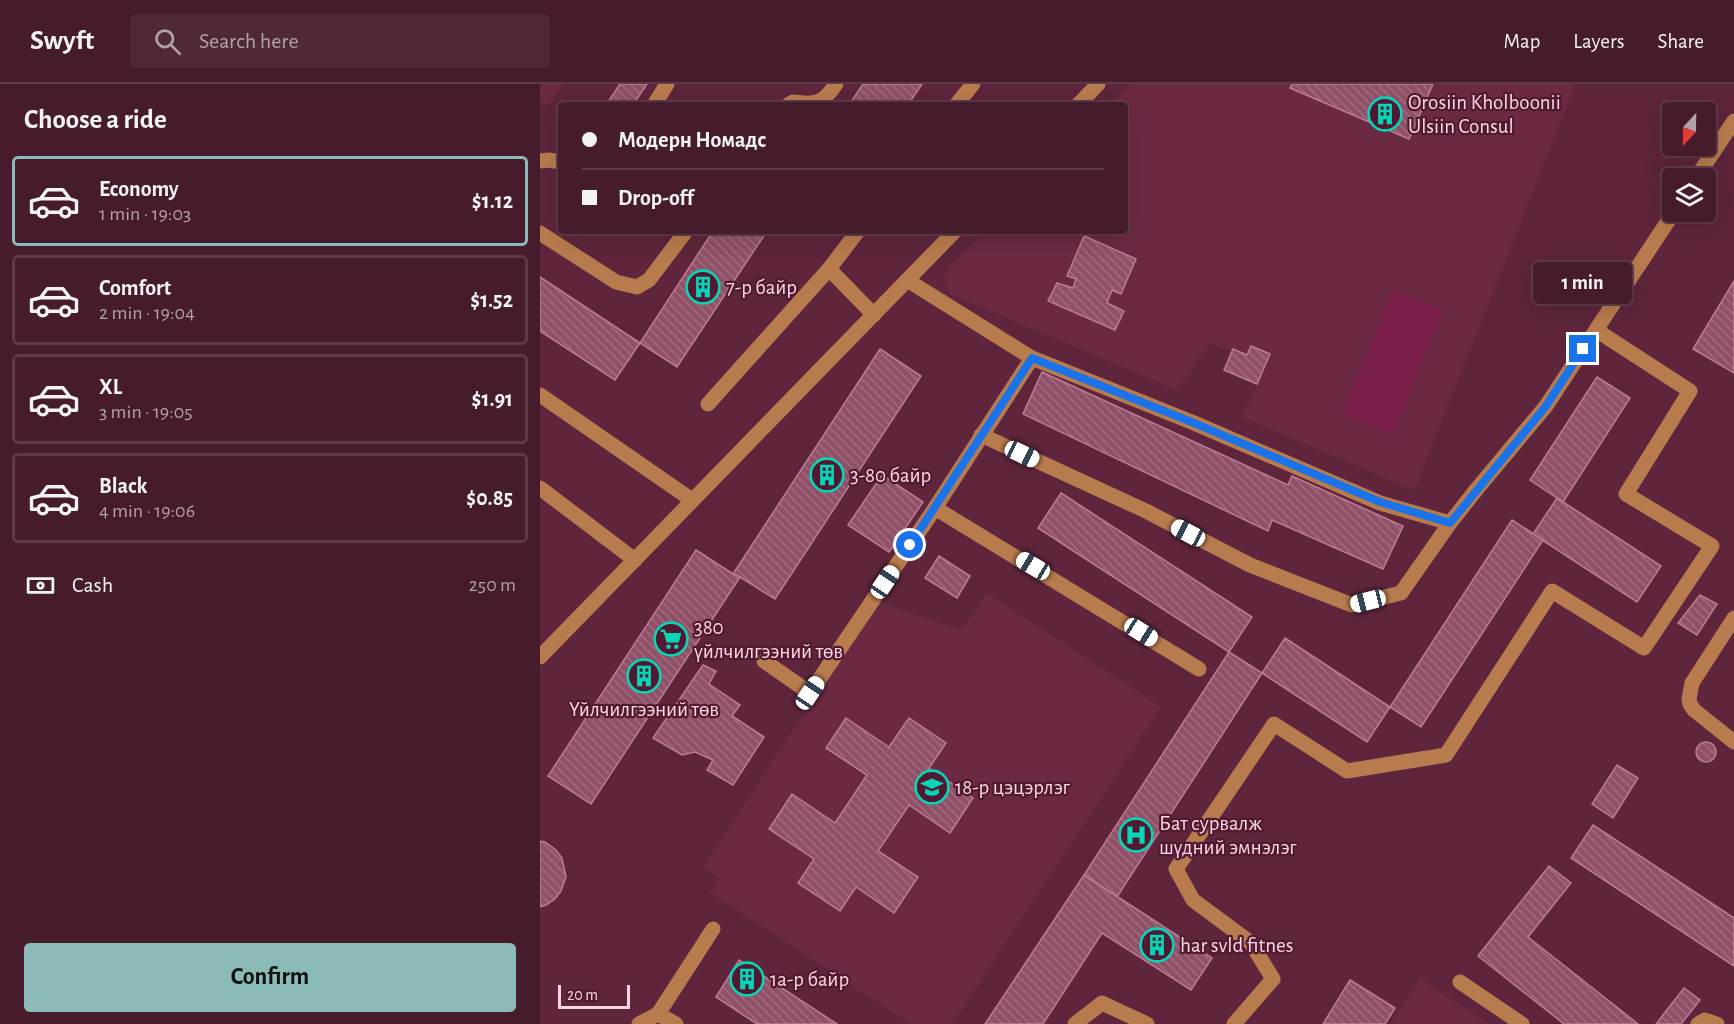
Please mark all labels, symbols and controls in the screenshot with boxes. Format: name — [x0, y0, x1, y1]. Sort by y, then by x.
search box — [130, 14, 550, 68]
icon: search — [151, 25, 184, 58]
text: Swyft — [30, 27, 94, 55]
text: Search here — [199, 30, 299, 52]
text: Map — [1504, 31, 1540, 52]
text: Layers — [1573, 31, 1624, 52]
text: Share — [1657, 31, 1704, 52]
place label: Orosiin Kholboonii Ulsiin Consul — [1408, 92, 1561, 137]
building icon: Orosiin Kholboonii Ulsiin Consul — [1367, 96, 1403, 132]
north arrow — [1662, 102, 1716, 156]
map controls — [1662, 102, 1716, 222]
text: Choose a ride — [24, 106, 167, 133]
text: Модерн Номадс — [618, 129, 766, 151]
button: layers — [1662, 168, 1716, 222]
icon: car — [27, 174, 81, 228]
text: Economy — [99, 178, 179, 200]
text: Drop-off — [618, 187, 694, 209]
text: $1.12 — [472, 190, 513, 212]
text: 1 min · 19:03 — [99, 204, 191, 224]
callout: 1 min — [1534, 262, 1632, 304]
building icon: 7-р байр — [685, 269, 721, 305]
icon: car — [27, 273, 81, 327]
text: 1 min — [1561, 273, 1604, 293]
text: Comfort — [99, 277, 171, 299]
place label: 7-р байр — [726, 277, 797, 298]
text: $1.52 — [470, 289, 513, 311]
text: 2 min · 19:04 — [99, 303, 195, 323]
route end — [1569, 335, 1596, 362]
icon: car — [27, 372, 81, 426]
text: XL — [99, 376, 122, 398]
text: $1.91 — [472, 388, 513, 410]
text: 3 min · 19:05 — [99, 402, 193, 422]
car — [1002, 438, 1042, 470]
building icon: 3-80 байр — [809, 457, 845, 493]
place label: 3-80 байр — [850, 465, 931, 486]
icon: car — [27, 471, 81, 525]
text: Black — [99, 475, 147, 497]
text: $0.85 — [466, 487, 513, 509]
text: 4 min · 19:06 — [99, 501, 195, 521]
car — [1168, 517, 1208, 549]
route start — [896, 531, 923, 558]
car — [1013, 549, 1053, 583]
car — [867, 562, 903, 602]
icon: cash — [24, 569, 57, 602]
text: Cash — [72, 574, 113, 596]
text: 250 m — [469, 575, 516, 595]
car — [1348, 588, 1388, 614]
car — [1121, 615, 1161, 649]
place label: 380 үйлчилгээний төв — [694, 617, 843, 662]
supermarket icon: 380 үйлчилгээний төв — [653, 621, 689, 657]
building icon: Үйлчилгээний төв — [626, 658, 662, 694]
car — [792, 673, 828, 713]
place label: Үйлчилгээний төв — [569, 699, 719, 720]
school or university icon: 18-р цэцэрлэг — [914, 769, 950, 805]
place label: 18-р цэцэрлэг — [955, 777, 1070, 798]
place label: Бат сурвалж шүдний эмнэлэг — [1159, 813, 1297, 858]
hospital icon: Бат сурвалж шүдний эмнэлэг — [1118, 817, 1154, 853]
building icon: har svld fitnes — [1139, 927, 1175, 963]
place label: har svld fitnes — [1180, 935, 1293, 956]
button: Confirm — [24, 943, 516, 1012]
building icon: 1а-р байр — [729, 961, 765, 997]
place label: 1а-р байр — [770, 969, 849, 990]
scale bar — [558, 982, 630, 1010]
text: 20 m — [567, 987, 598, 1003]

